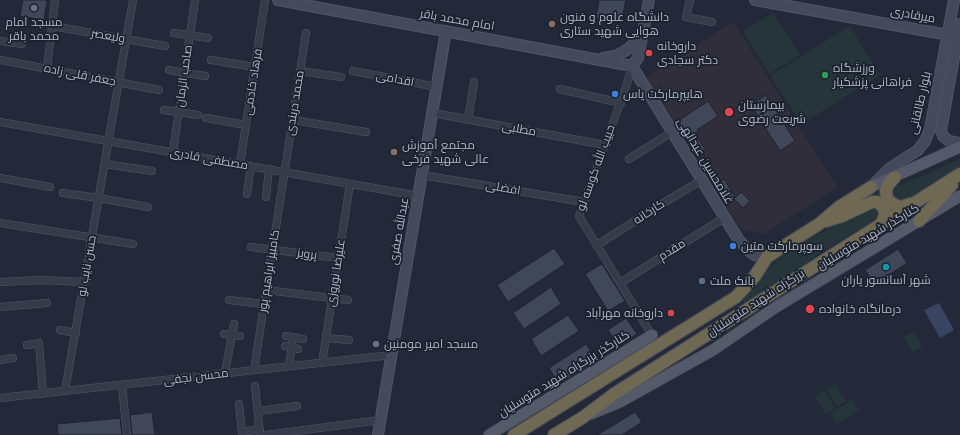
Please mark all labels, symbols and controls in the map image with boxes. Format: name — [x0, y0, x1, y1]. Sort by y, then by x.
marker: مسجد امام محمد باقر — [29, 3, 39, 13]
street label: میرقادری — [889, 4, 937, 26]
street label: امام محمد باقر — [419, 6, 495, 34]
place label: دانشگاه علوم و فنون هوایی شهید ستاری — [560, 10, 669, 38]
place label: مسجد امام محمد باقر — [6, 15, 62, 43]
marker: دانشگاه علوم و فنون هوایی شهید ستاری — [547, 19, 557, 29]
street label: ولیعصر — [90, 26, 126, 46]
place label: داروخانه دکتر سجادی — [657, 39, 718, 67]
street label: صاحب الزمان — [173, 44, 195, 108]
street label: فرهاد خادمی — [241, 48, 265, 116]
marker: داروخانه دکتر سجادی — [644, 48, 654, 58]
street label: جعفر قلی زاده — [43, 61, 117, 89]
place label: ورزشگاه فراهانی پزشکیار — [833, 61, 912, 89]
street label: اقدامی — [375, 68, 415, 90]
street label: محمد دربندی — [283, 69, 307, 137]
marker: ورزشگاه فراهانی پزشکیار — [820, 70, 830, 80]
street label: بلوار طالقانی — [906, 70, 934, 136]
place label: هایپرمارکت یاس — [623, 87, 703, 101]
marker: هایپرمارکت یاس — [610, 89, 620, 99]
place label: بیمارستان شریعت رضوی — [738, 98, 806, 126]
marker: بیمارستان شریعت رضوی — [723, 106, 735, 118]
street label: غلامحسین عبدالهی — [674, 115, 736, 207]
street label: مطلبی — [501, 119, 537, 139]
street label: حبیب الله کوسه لو — [574, 123, 618, 213]
place label: مجتمع آموزش عالی شهید فرخی — [402, 138, 489, 166]
street label: مصطفی قادری — [169, 145, 249, 173]
marker: مجتمع آموزش عالی شهید فرخی — [389, 147, 399, 157]
street label: افضلی — [484, 178, 522, 198]
street label: عبدالله صفری — [386, 196, 412, 266]
street label: کارخانه — [631, 197, 667, 227]
street label: کنارگذر شهید متوسلیان — [814, 201, 922, 273]
street label: کامبیز ابراهیم پور — [255, 229, 283, 313]
street label: حسن نایب لو — [75, 234, 99, 298]
street label: مقدم — [656, 236, 688, 264]
street label: علیرضا نوروزی — [324, 238, 348, 308]
place label: سوپرمارکت متین — [741, 239, 823, 253]
marker: سوپرمارکت متین — [728, 241, 738, 251]
street label: پرویز — [296, 246, 318, 262]
marker: شهر آسانسور یاران — [881, 262, 891, 272]
street label: بزرگراه شهید متوسلیان — [705, 266, 807, 340]
place label: شهر آسانسور یاران — [841, 273, 931, 287]
place label: بانک ملت — [710, 274, 754, 288]
marker: بانک ملت — [697, 276, 707, 286]
place label: درمانگاه خانواده — [819, 302, 901, 316]
marker: درمانگاه خانواده — [804, 303, 816, 315]
place label: داروخانه مهرآباد — [586, 306, 663, 320]
marker: داروخانه مهرآباد — [666, 308, 676, 318]
street label: کنارگذر بزرگراه شهید متوسلیان — [496, 328, 632, 420]
place label: مسجد امیر مومنین — [384, 337, 478, 351]
marker: مسجد امیر مومنین — [371, 339, 381, 349]
street label: محسن نجفی — [163, 366, 229, 388]

